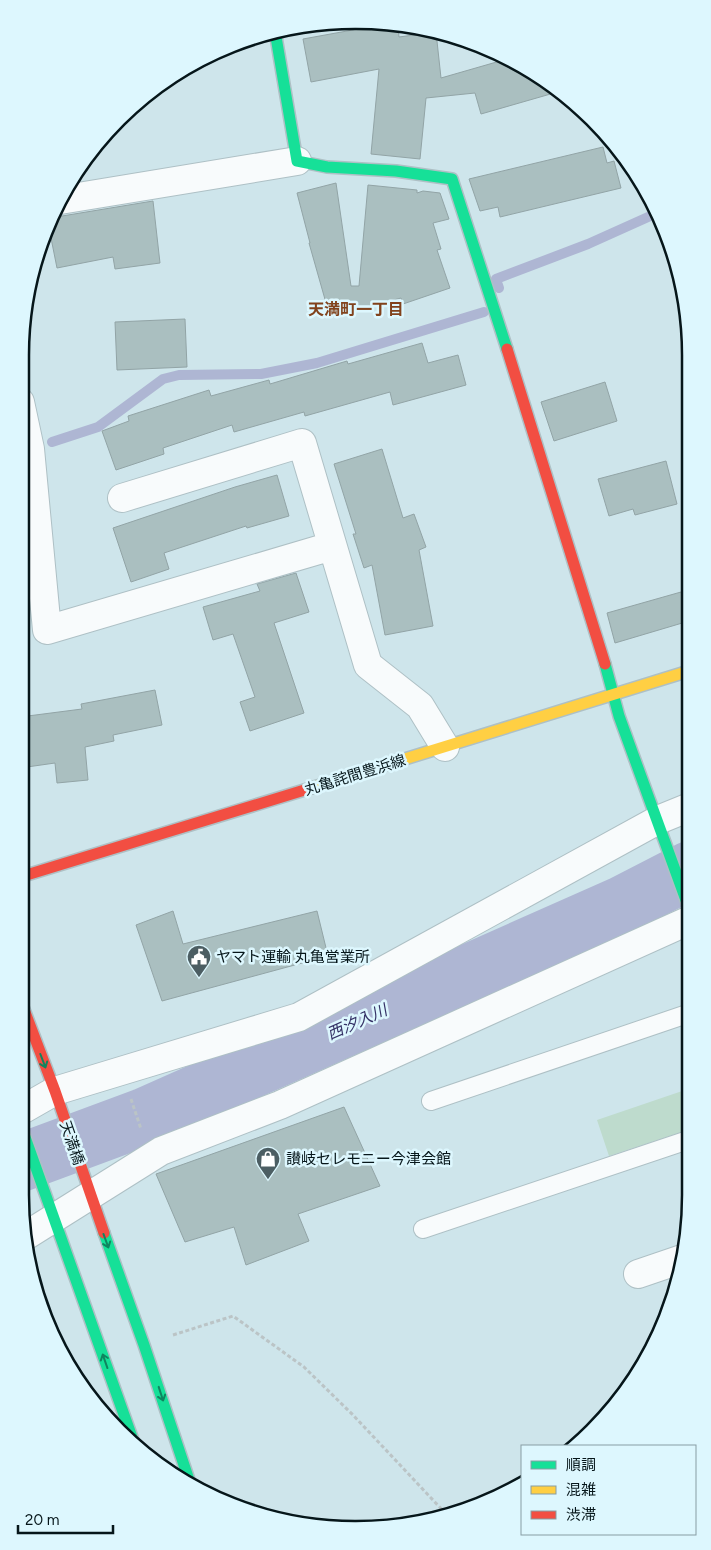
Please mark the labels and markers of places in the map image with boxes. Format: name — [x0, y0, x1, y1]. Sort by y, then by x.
public building icon: ヤマト運輸 丸亀営業所 — [186, 944, 212, 978]
place label: ヤマト運輸 丸亀営業所 — [216, 948, 370, 966]
shop icon: 讃岐セレモニー今津会館 — [255, 1146, 281, 1180]
place label: 讃岐セレモニー今津会館 — [286, 1150, 451, 1168]

